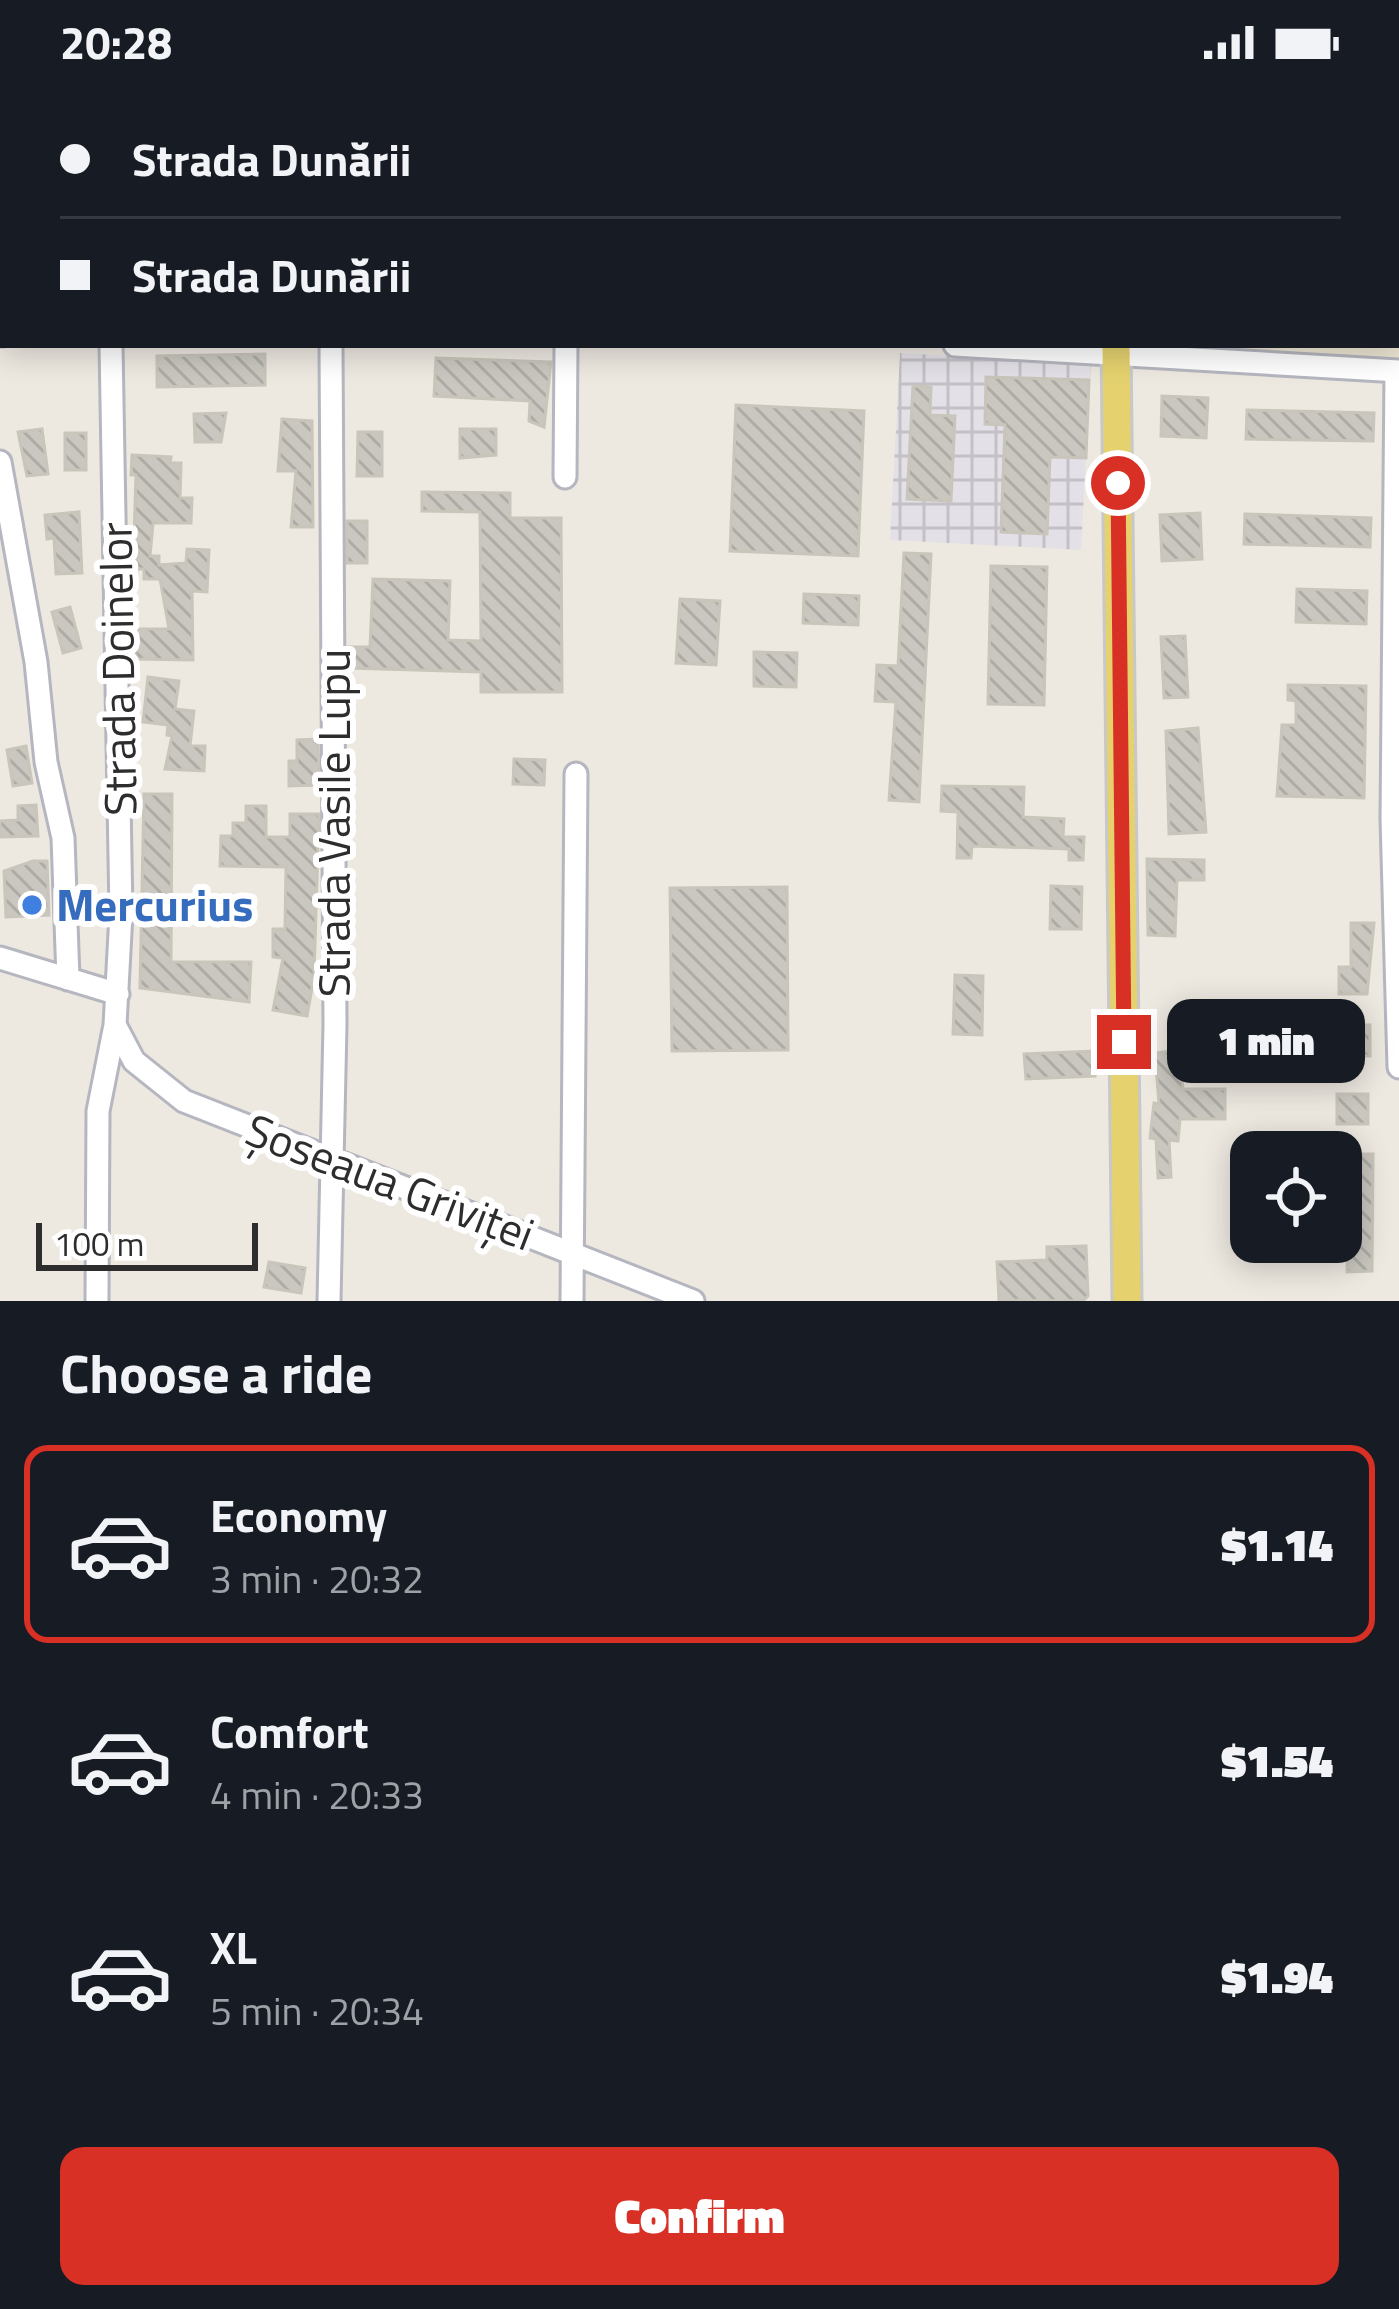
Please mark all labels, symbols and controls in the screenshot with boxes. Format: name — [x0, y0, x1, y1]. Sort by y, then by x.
text: 20:28 — [60, 8, 172, 76]
text: Strada Dunării — [132, 125, 411, 193]
text: Strada Dunării — [132, 241, 411, 309]
route start — [1091, 456, 1145, 510]
street label: Strada Doinelor — [80, 522, 154, 816]
street label: Strada Vasile Lupu — [299, 649, 367, 997]
place label: Mercurius — [56, 870, 253, 938]
marker: Mercurius — [19, 892, 45, 918]
callout: 1 min — [1166, 1000, 1364, 1084]
text: 1 min — [1218, 1011, 1314, 1070]
route end — [1097, 1015, 1151, 1069]
street label: Șoseaua Griviţei — [236, 1095, 544, 1267]
map controls — [1230, 1131, 1362, 1263]
button: locate — [1230, 1131, 1362, 1263]
scale bar — [36, 1217, 258, 1270]
text: 100 m — [54, 1219, 144, 1269]
text: Choose a ride — [60, 1332, 372, 1414]
text: Economy — [210, 1481, 387, 1549]
icon: car — [66, 1490, 174, 1598]
text: $1.14 — [1221, 1510, 1333, 1578]
text: 3 min · 20:32 — [210, 1549, 424, 1608]
text: Comfort — [210, 1697, 369, 1765]
icon: car — [66, 1706, 174, 1814]
text: $1.54 — [1221, 1726, 1333, 1794]
text: 4 min · 20:33 — [210, 1765, 424, 1824]
text: XL — [210, 1913, 257, 1981]
icon: car — [66, 1922, 174, 2030]
text: $1.94 — [1221, 1942, 1333, 2010]
text: 5 min · 20:34 — [210, 1981, 424, 2040]
button: Confirm — [60, 2147, 1339, 2285]

